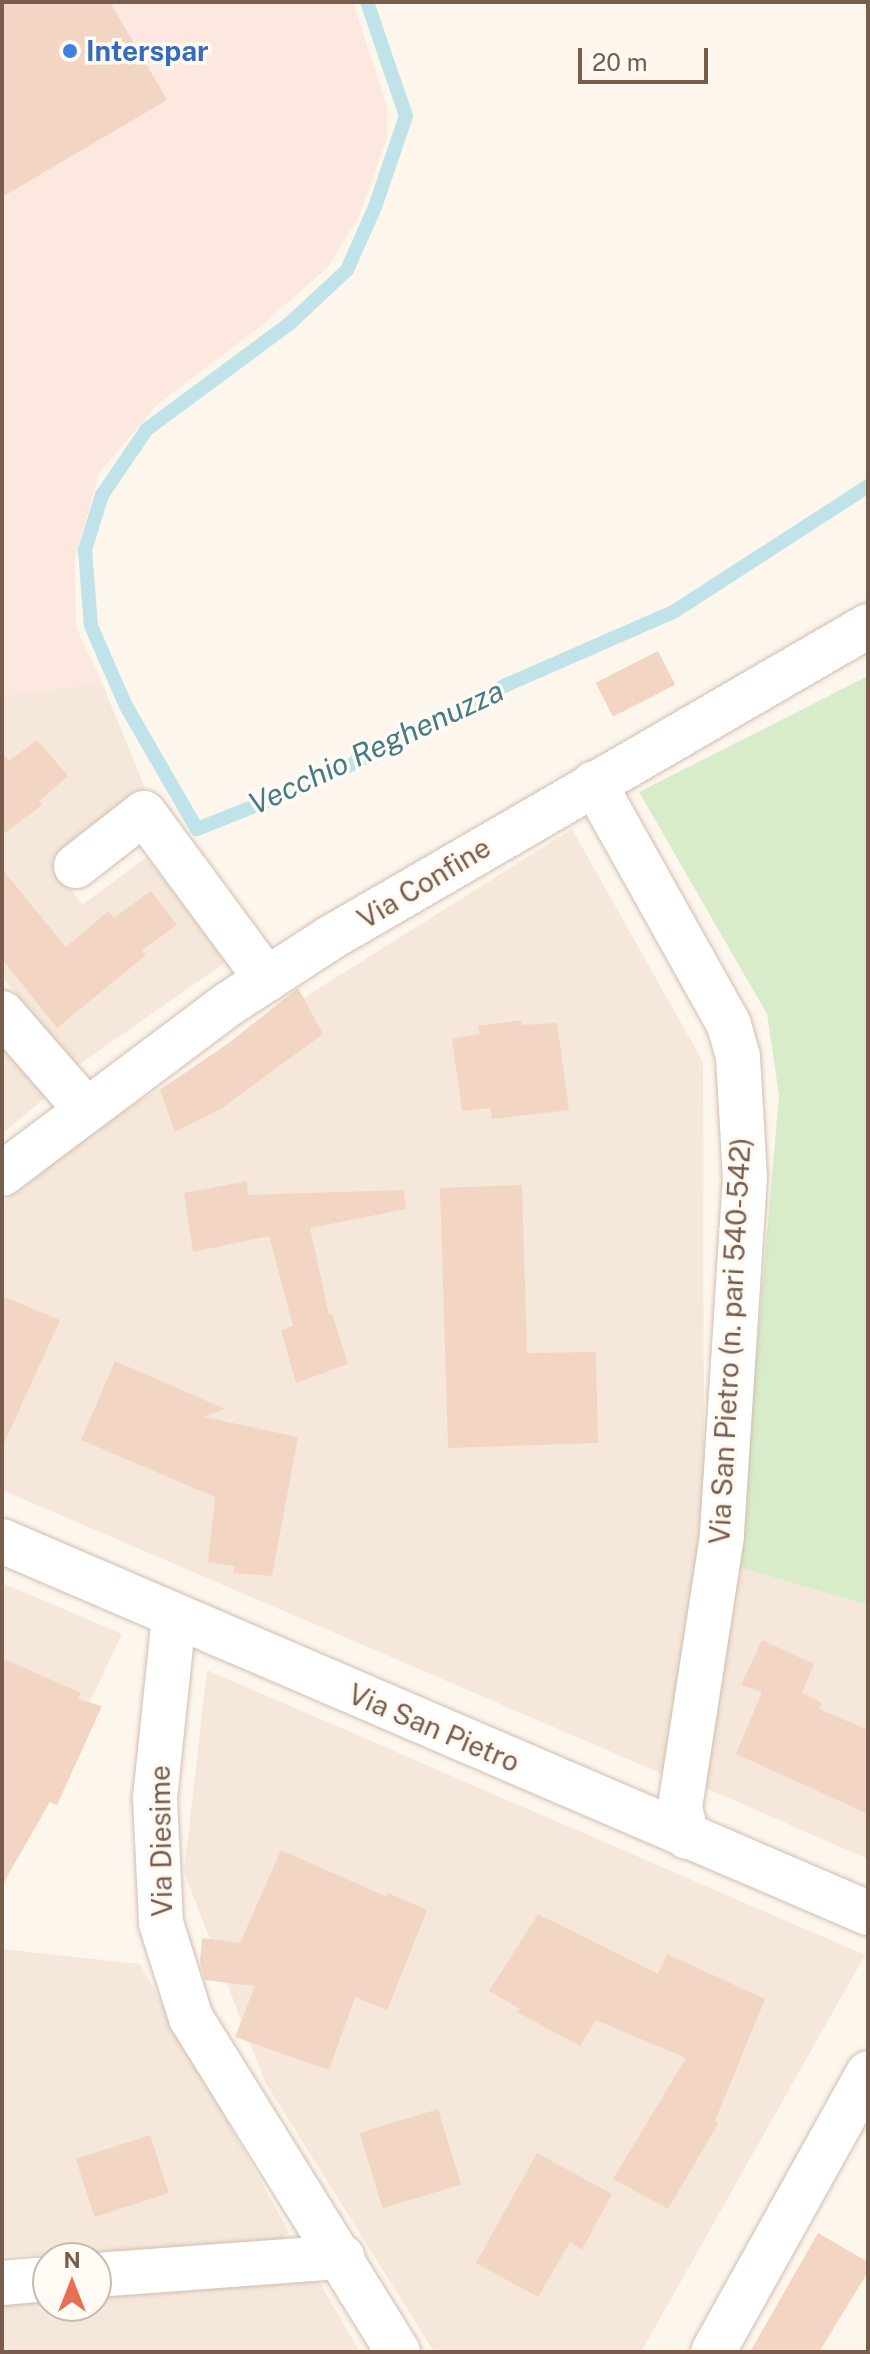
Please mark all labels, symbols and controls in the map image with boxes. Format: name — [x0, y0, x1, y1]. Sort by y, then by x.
scale bar — [582, 32, 712, 82]
place label: Interspar — [86, 34, 209, 68]
marker: Interspar — [61, 42, 79, 60]
text: 20 m — [592, 48, 648, 76]
water label: Vecchio Reghenuzza — [243, 672, 509, 822]
street label: Via Confine — [352, 830, 496, 936]
street label: Via San Pietro (n. pari 540-542) — [703, 1137, 757, 1545]
street label: Via San Pietro — [343, 1677, 525, 1779]
street label: Via Diesime — [143, 1765, 179, 1917]
north arrow — [32, 2242, 112, 2322]
text: N — [63, 2247, 81, 2273]

